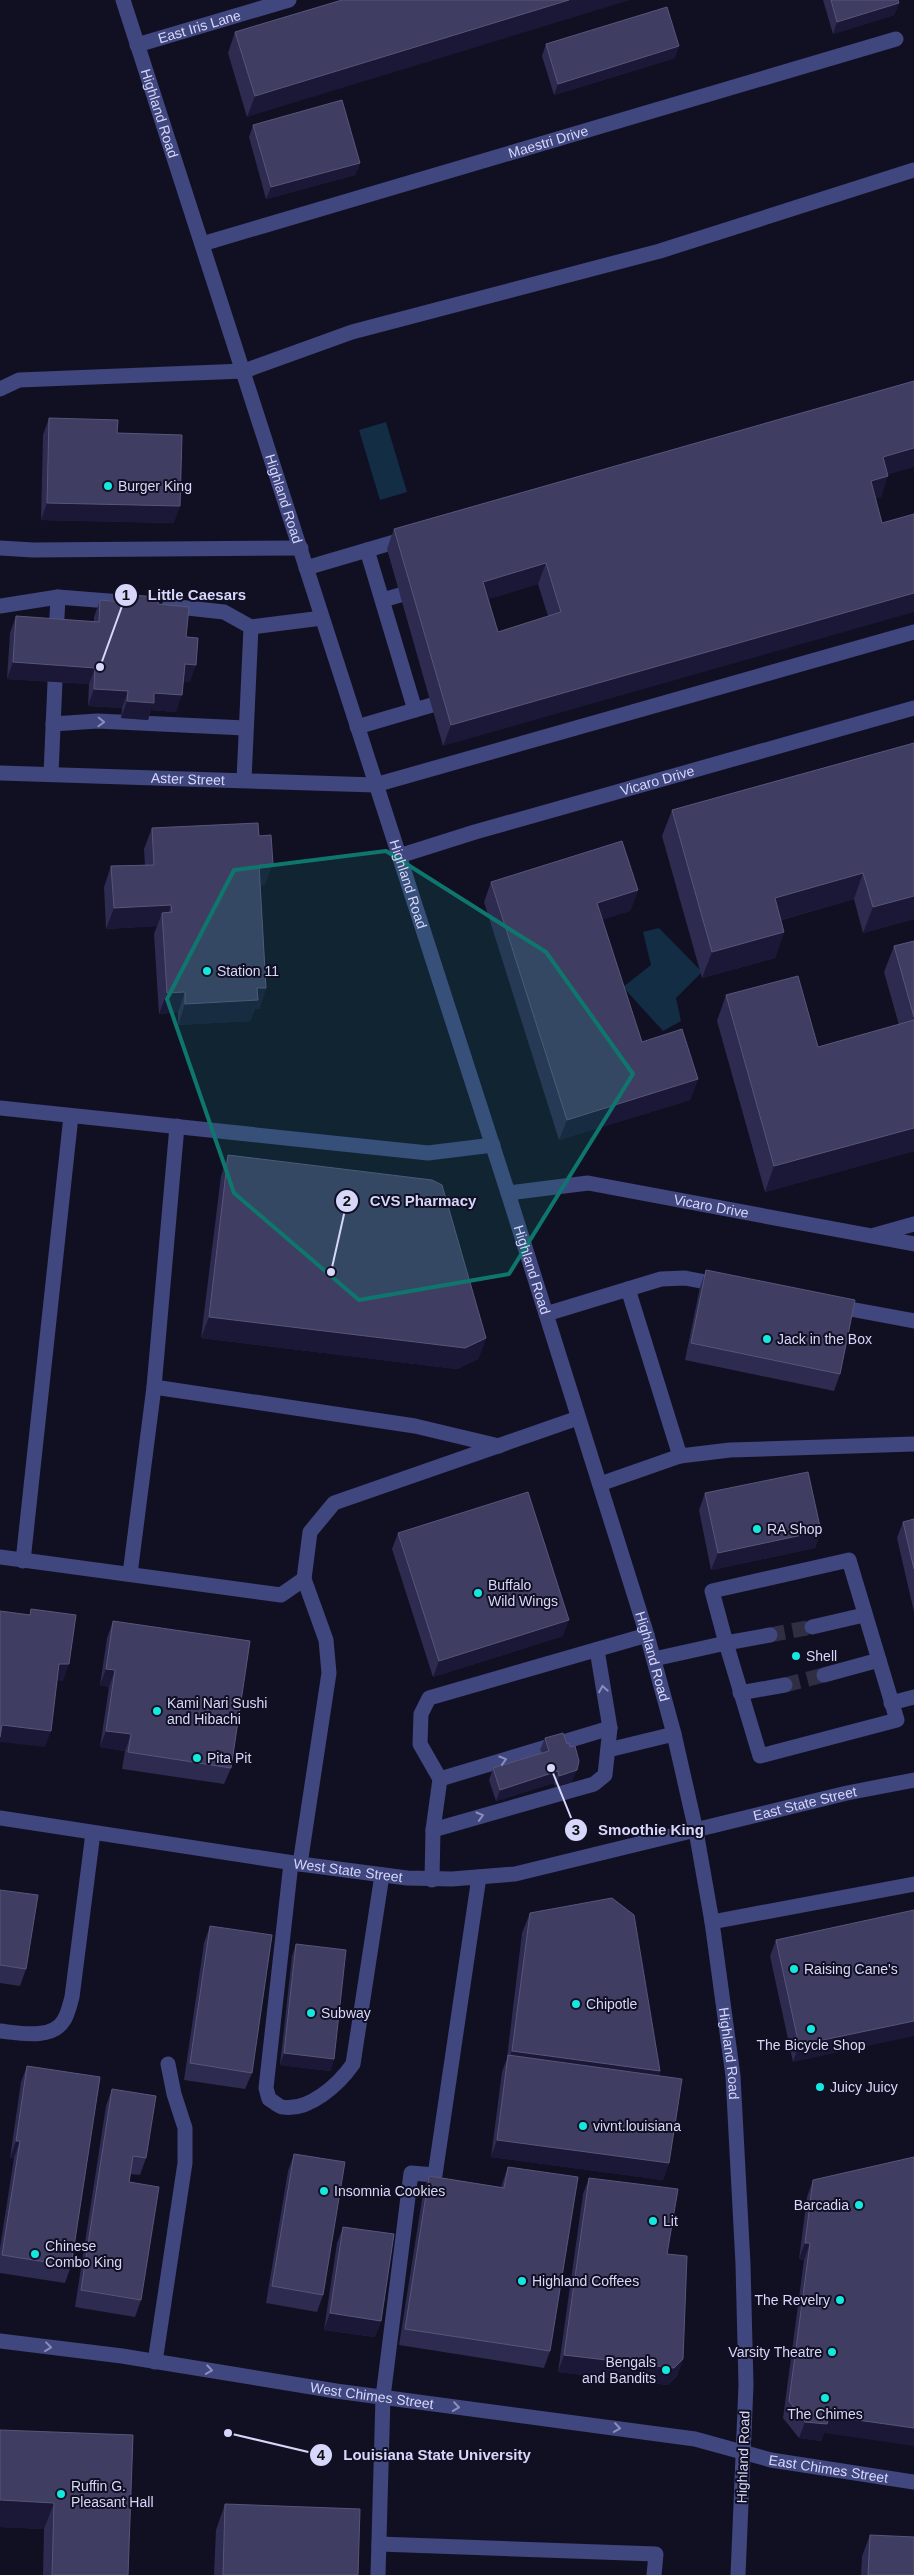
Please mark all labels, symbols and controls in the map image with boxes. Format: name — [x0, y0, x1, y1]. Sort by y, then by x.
street label: East Iris Lane — [156, 7, 243, 46]
street label: Highland Road — [138, 67, 181, 160]
street label: Maestri Drive — [506, 122, 590, 161]
street label: Highland Road — [262, 452, 306, 545]
place label: Burger King — [118, 478, 192, 494]
marker: Burger King — [102, 480, 114, 492]
callout: Little Caesars — [113, 580, 256, 610]
text: 1 — [122, 586, 130, 603]
text: Little Caesars — [148, 586, 246, 603]
one-way arrow — [98, 717, 106, 727]
street label: Vicaro Drive — [618, 762, 696, 799]
street label: Aster Street — [151, 770, 225, 788]
street label: Highland Road — [386, 838, 430, 931]
place label: Station 11 — [217, 963, 279, 979]
marker: Station 11 — [201, 965, 213, 977]
callout: CVS Pharmacy — [335, 1186, 486, 1216]
street label: Vicaro Drive — [672, 1191, 750, 1221]
text: 2 — [343, 1192, 351, 1209]
text: CVS Pharmacy — [370, 1192, 477, 1209]
street label: Highland Road — [511, 1223, 554, 1316]
place label: Jack in the Box — [777, 1331, 872, 1347]
marker: Jack in the Box — [761, 1333, 773, 1345]
place label: RA Shop — [767, 1521, 822, 1537]
marker: RA Shop — [751, 1523, 763, 1535]
place label: Buffalo Wild Wings — [488, 1577, 558, 1609]
marker: Buffalo Wild Wings — [472, 1587, 484, 1599]
street label: Highland Road — [632, 1609, 673, 1703]
place label: Shell — [806, 1648, 837, 1664]
marker: Shell — [790, 1650, 802, 1662]
one-way arrow — [599, 1685, 609, 1693]
place label: Kami Nari Sushi and Hibachi — [167, 1695, 267, 1727]
marker: Kami Nari Sushi and Hibachi — [151, 1705, 163, 1717]
place label: Pita Pit — [207, 1750, 251, 1766]
marker: Pita Pit — [191, 1752, 203, 1764]
one-way arrow — [498, 1756, 507, 1766]
street label: East State Street — [752, 1783, 858, 1824]
one-way arrow — [476, 1812, 484, 1822]
callout: Smoothie King — [563, 1815, 714, 1845]
text: 3 — [572, 1821, 580, 1838]
text: Smoothie King — [598, 1821, 704, 1838]
street label: West State Street — [293, 1855, 404, 1885]
place label: Raising Cane's — [804, 1961, 898, 1977]
marker: Raising Cane's — [788, 1963, 800, 1975]
place label: Chipotle — [586, 1996, 638, 2012]
marker: Chipotle — [570, 1998, 582, 2010]
place label: Subway — [321, 2005, 371, 2021]
street label: Highland Road — [716, 2006, 742, 2100]
marker: Subway — [305, 2007, 317, 2019]
marker: The Bicycle Shop — [805, 2023, 817, 2035]
place label: The Bicycle Shop — [757, 2037, 866, 2053]
place label: Juicy Juicy — [830, 2079, 898, 2095]
marker: Juicy Juicy — [814, 2081, 826, 2093]
place label: vivnt.louisiana — [593, 2118, 681, 2134]
marker: vivnt.louisiana — [577, 2120, 589, 2132]
place label: Insomnia Cookies — [334, 2183, 445, 2199]
marker: Insomnia Cookies — [318, 2185, 330, 2197]
place label: Barcadia — [794, 2197, 849, 2213]
marker: Barcadia — [853, 2199, 865, 2211]
place label: Lit — [663, 2213, 678, 2229]
marker: Lit — [647, 2215, 659, 2227]
place label: Chinese Combo King — [45, 2238, 122, 2270]
marker: Chinese Combo King — [29, 2248, 41, 2260]
place label: Highland Coffees — [532, 2273, 639, 2289]
marker: Highland Coffees — [516, 2275, 528, 2287]
place label: The Revelry — [755, 2292, 830, 2308]
marker: The Revelry — [834, 2294, 846, 2306]
one-way arrow — [45, 2341, 53, 2352]
place label: Varsity Theatre — [728, 2344, 822, 2360]
marker: Varsity Theatre — [826, 2346, 838, 2358]
place label: Bengals and Bandits — [582, 2354, 656, 2386]
marker: Bengals and Bandits — [660, 2364, 672, 2376]
one-way arrow — [205, 2365, 213, 2375]
street label: West Chimes Street — [309, 2379, 435, 2412]
marker: The Chimes — [819, 2392, 831, 2404]
one-way arrow — [453, 2401, 461, 2412]
place label: The Chimes — [787, 2406, 863, 2422]
street label: Highland Road — [733, 2410, 753, 2504]
one-way arrow — [613, 2423, 622, 2433]
callout: Louisiana State University — [308, 2440, 541, 2470]
text: 4 — [317, 2446, 326, 2463]
text: Louisiana State University — [343, 2446, 531, 2463]
street label: East Chimes Street — [768, 2452, 890, 2486]
place label: Ruffin G. Pleasant Hall — [71, 2478, 154, 2510]
marker: Ruffin G. Pleasant Hall — [55, 2488, 67, 2500]

